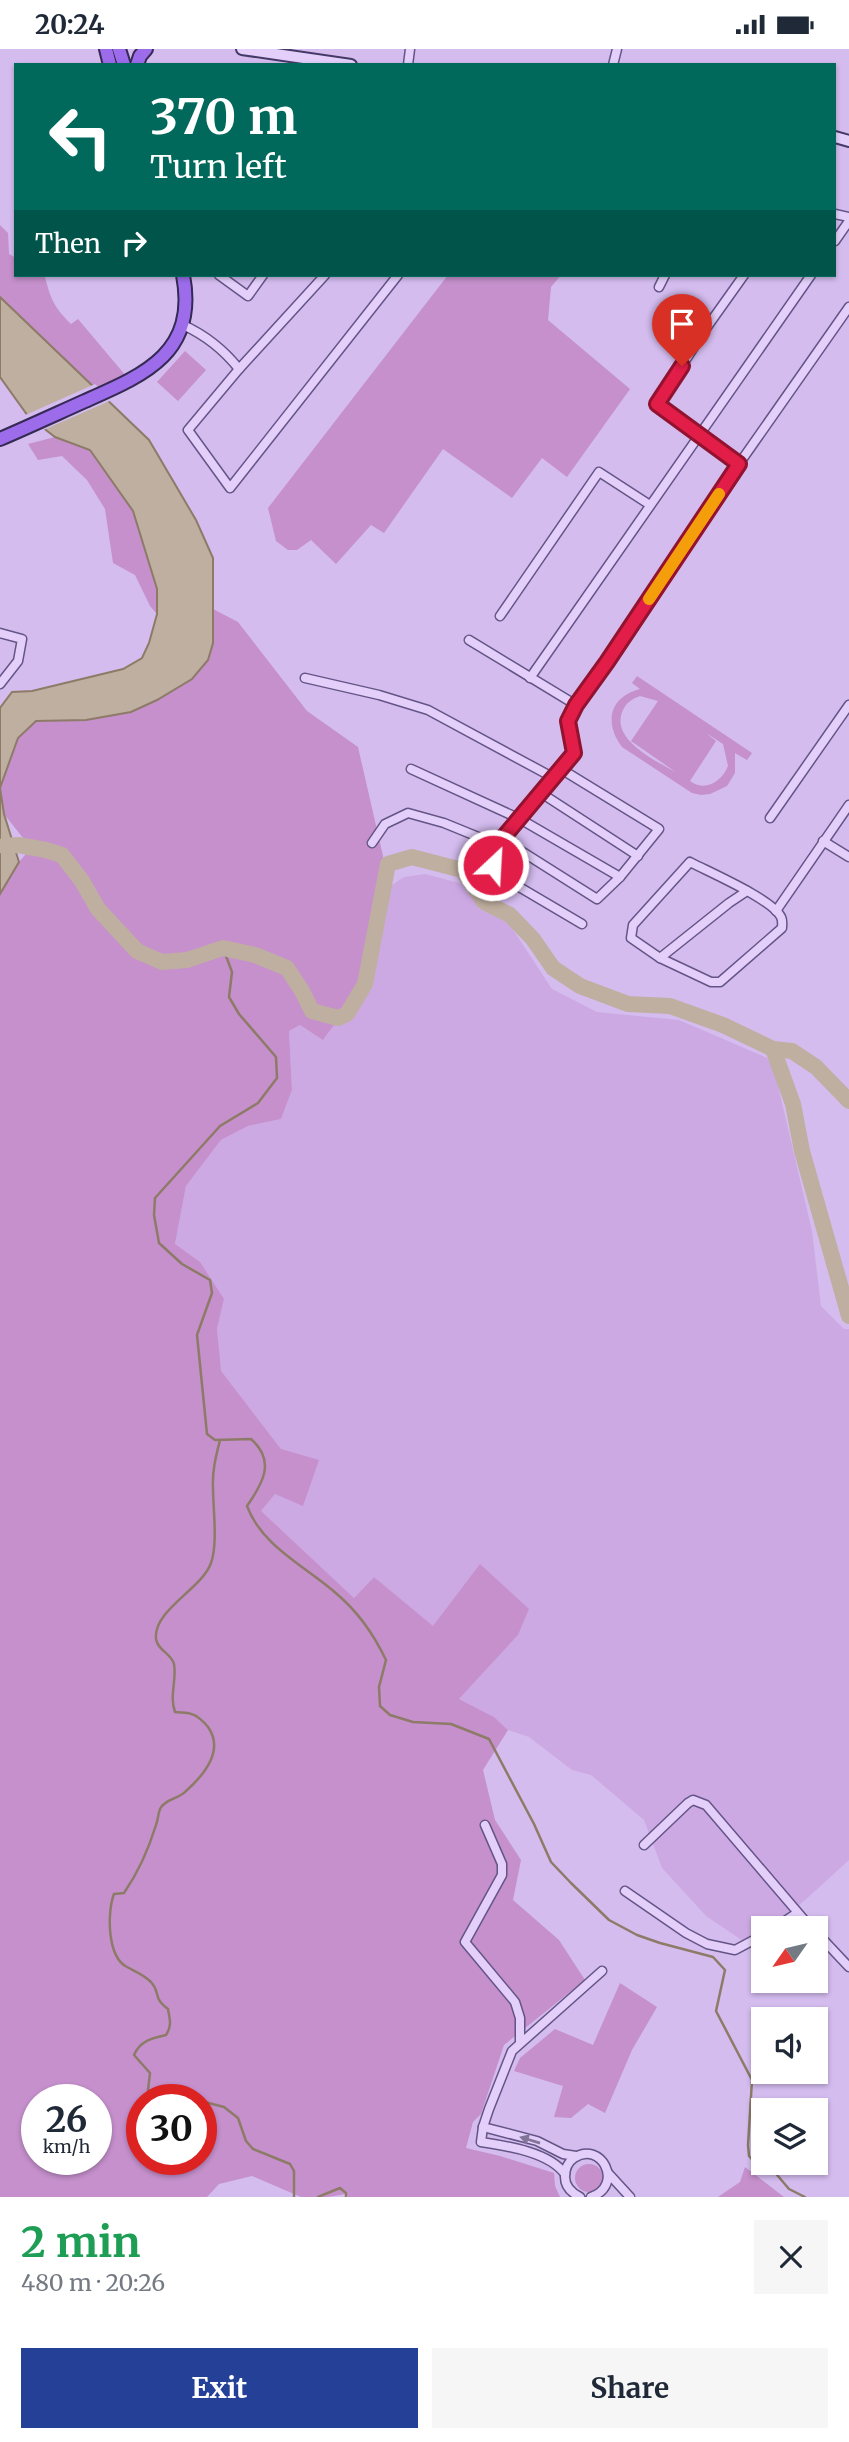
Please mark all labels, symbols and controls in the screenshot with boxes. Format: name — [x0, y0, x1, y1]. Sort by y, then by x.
text: 20:24 — [35, 8, 105, 41]
text: 370 m — [150, 86, 297, 147]
icon: left — [35, 91, 126, 182]
text: Turn left — [150, 147, 287, 187]
icon: right — [115, 224, 153, 262]
text: Then — [35, 227, 101, 260]
pin — [652, 294, 712, 366]
icon: arrive — [663, 305, 701, 343]
position arrow — [456, 828, 530, 902]
north arrow — [751, 1916, 828, 1993]
map controls — [751, 1916, 828, 2175]
button: sound — [751, 2007, 828, 2084]
speed limit sign: 30 — [126, 2084, 217, 2175]
text: 26 — [46, 2098, 87, 2142]
button: layers — [751, 2098, 828, 2175]
one-way arrow — [520, 2134, 541, 2145]
text: km/h — [43, 2135, 90, 2158]
text: 2 min — [21, 2216, 141, 2268]
button: close — [754, 2220, 828, 2294]
text: 480 m · 20:26 — [21, 2268, 165, 2297]
button: Exit — [21, 2348, 418, 2428]
button: Share — [432, 2348, 828, 2428]

